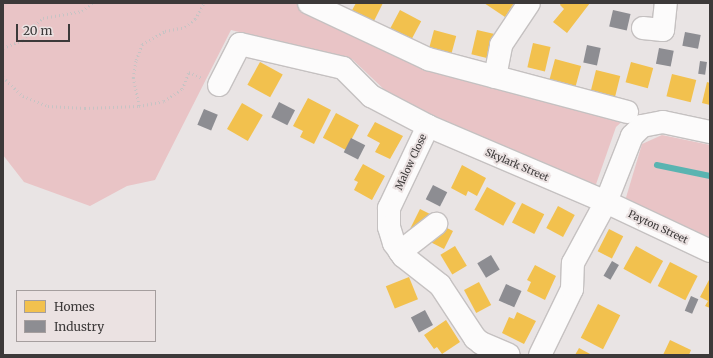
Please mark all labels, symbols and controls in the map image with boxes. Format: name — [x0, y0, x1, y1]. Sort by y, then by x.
scale bar — [18, 16, 72, 42]
text: 20 m — [23, 23, 52, 38]
street label: Malow Close — [393, 132, 429, 192]
street label: Skylark Street — [483, 146, 551, 184]
street label: Payton Street — [626, 208, 690, 246]
legend — [16, 290, 156, 342]
text: Homes — [54, 299, 95, 314]
text: Industry — [54, 319, 104, 334]

